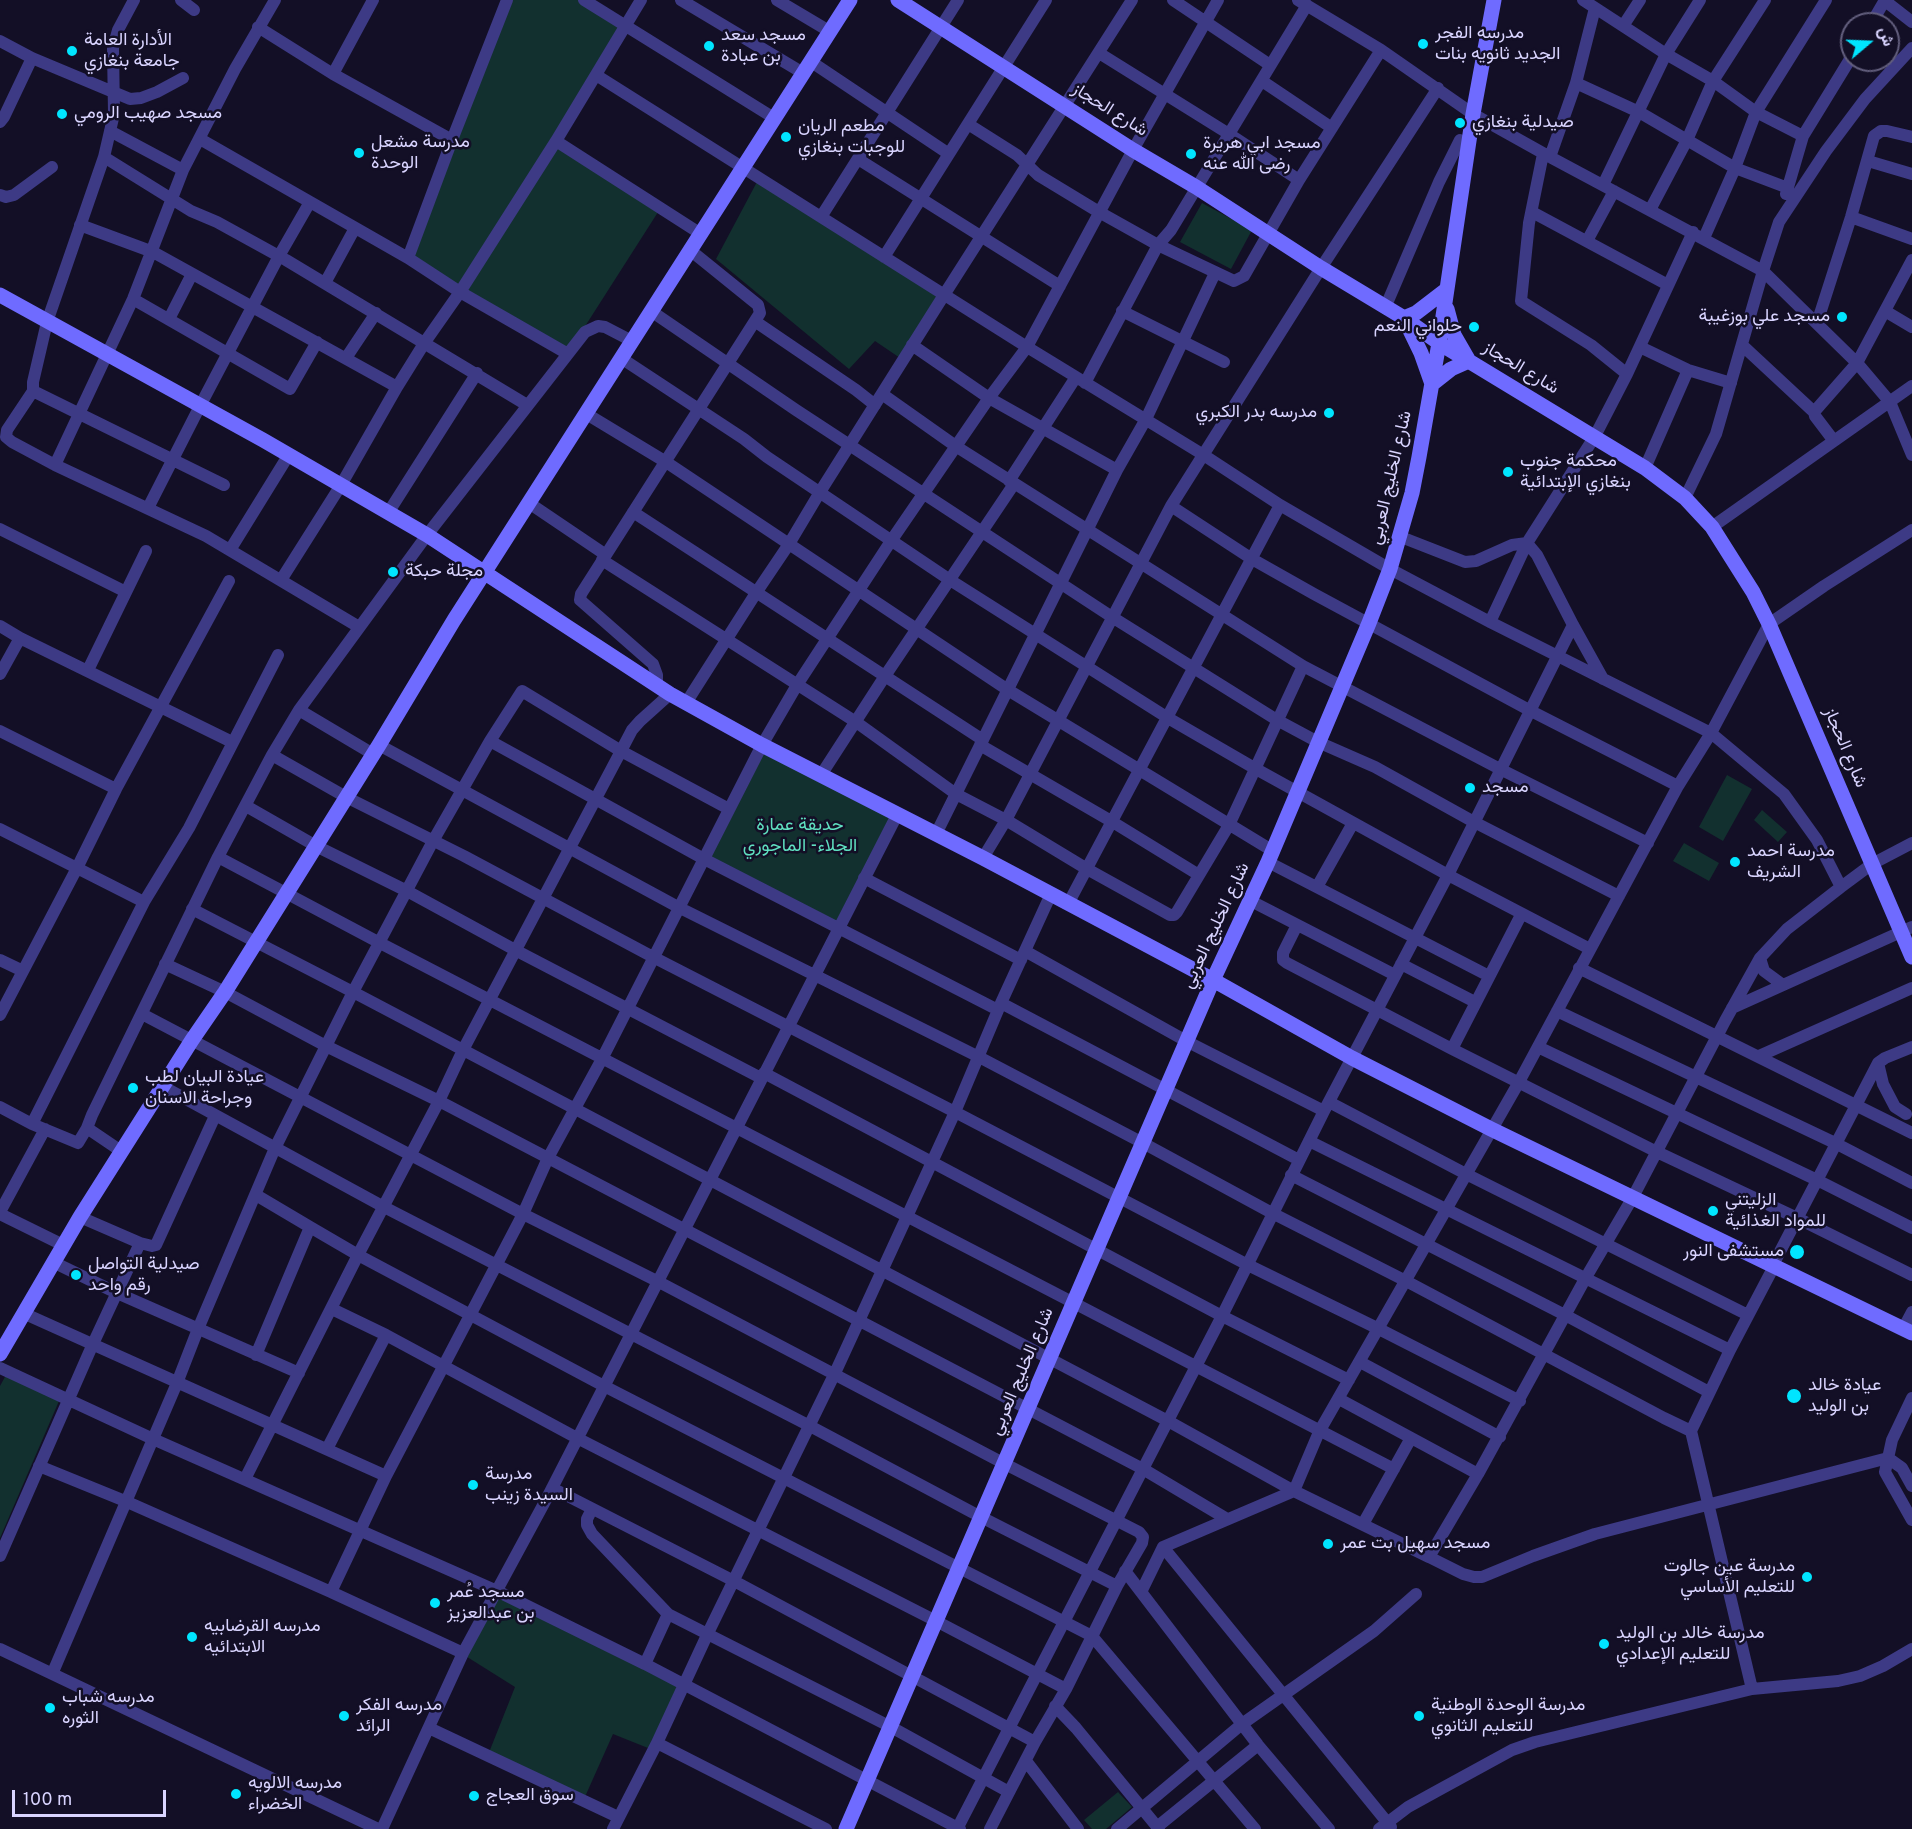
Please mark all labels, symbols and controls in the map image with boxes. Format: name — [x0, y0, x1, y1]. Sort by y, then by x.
north arrow — [1840, 12, 1900, 72]
place label: مدرسه الفجر الجديد ثانويه بنات — [1435, 23, 1560, 66]
text: ش — [1873, 24, 1898, 49]
place label: مسجد سعد بن عبادة — [721, 25, 806, 68]
place label: الأدارة العامة جامعة بنغازي — [84, 30, 179, 72]
marker: مدرسه الفجر الجديد ثانويه بنات — [1416, 37, 1430, 51]
marker: مسجد سعد بن عبادة — [702, 39, 716, 53]
marker: الأدارة العامة جامعة بنغازي — [65, 44, 79, 58]
street label: شارع الحجاز — [1067, 79, 1151, 143]
place label: مسجد صهيب الرومي — [74, 103, 222, 125]
marker: مسجد صهيب الرومي — [55, 107, 69, 121]
place label: صيدلية بنغازي — [1472, 112, 1574, 134]
place label: مطعم الريان للوجبات بنغازي — [798, 116, 905, 158]
marker: صيدلية بنغازي — [1453, 116, 1467, 130]
marker: مطعم الريان للوجبات بنغازي — [779, 130, 793, 144]
place label: مدرسة مشعل الوحدة — [371, 132, 470, 174]
place label: مسجد ابي هريرة رضى الله عنه — [1203, 133, 1321, 176]
marker: مدرسة مشعل الوحدة — [352, 146, 366, 160]
marker: مسجد ابي هريرة رضى الله عنه — [1184, 147, 1198, 161]
place label: مسجد علي بوزغيبة — [1699, 306, 1830, 328]
marker: مسجد علي بوزغيبة — [1835, 310, 1849, 324]
place label: حلواني النعم — [1374, 316, 1462, 338]
marker: حلواني النعم — [1467, 320, 1481, 334]
street label: شارع الحجاز — [1478, 338, 1562, 400]
place label: مدرسه بدر الكبري — [1196, 402, 1317, 424]
marker: مدرسه بدر الكبري — [1322, 406, 1336, 420]
street label: شارع الخليج العربي — [1366, 409, 1418, 547]
place label: محكمة جنوب بنغازي الإبتدائية — [1520, 451, 1631, 494]
marker: محكمة جنوب بنغازي الإبتدائية — [1501, 465, 1515, 479]
place label: مجلة حبكة — [405, 561, 483, 583]
marker: مجلة حبكة — [386, 565, 400, 579]
street label: شارع الحجاز — [1817, 705, 1871, 791]
place label: مسجد — [1482, 777, 1529, 799]
marker: مسجد — [1463, 781, 1477, 795]
park label: حديقة عمارة الجلاء- الماجوري — [743, 815, 857, 858]
place label: مدرسة احمد الشريف — [1747, 841, 1835, 884]
marker: مدرسة احمد الشريف — [1728, 855, 1742, 869]
street label: شارع الخليج العربي — [1178, 859, 1256, 993]
place label: عيادة البيان لطب وجراحة الاسنان — [145, 1067, 264, 1110]
marker: عيادة البيان لطب وجراحة الاسنان — [126, 1081, 140, 1095]
place label: الزليتني للمواد الغذائية — [1725, 1190, 1826, 1232]
marker: الزليتني للمواد الغذائية — [1706, 1204, 1720, 1218]
place label: مستشفى النور — [1683, 1241, 1784, 1263]
marker: مستشفى النور — [1788, 1243, 1806, 1261]
place label: صيدلية التواصل رقم واحد — [88, 1254, 200, 1296]
marker: صيدلية التواصل رقم واحد — [69, 1268, 83, 1282]
street label: شارع الخليج العربي — [986, 1305, 1060, 1439]
place label: عيادة خالد بن الوليد — [1808, 1375, 1881, 1418]
marker: عيادة خالد بن الوليد — [1785, 1387, 1803, 1405]
place label: مدرسة السيدة زينب — [485, 1464, 573, 1506]
marker: مدرسة السيدة زينب — [466, 1478, 480, 1492]
place label: مسجد سهيل بت عمر — [1340, 1533, 1490, 1555]
marker: مسجد سهيل بت عمر — [1321, 1537, 1335, 1551]
place label: مدرسة عين جالوت للتعليم الأساسي — [1664, 1556, 1795, 1598]
marker: مدرسة عين جالوت للتعليم الأساسي — [1800, 1570, 1814, 1584]
place label: مسجد عُمر بن عبدالعزيز — [447, 1582, 535, 1624]
marker: مسجد عُمر بن عبدالعزيز — [428, 1596, 442, 1610]
place label: مدرسه القرضابيه الابتدائيه — [204, 1616, 320, 1658]
place label: مدرسة خالد بن الوليد للتعليم الإعدادي — [1616, 1623, 1765, 1666]
marker: مدرسه القرضابيه الابتدائيه — [185, 1630, 199, 1644]
marker: مدرسة خالد بن الوليد للتعليم الإعدادي — [1597, 1637, 1611, 1651]
place label: مدرسه شباب الثوره — [62, 1687, 155, 1730]
place label: مدرسه الفكر الرائد — [356, 1695, 442, 1738]
place label: مدرسة الوحدة الوطنية للتعليم الثانوي — [1431, 1695, 1585, 1738]
marker: مدرسه شباب الثوره — [43, 1701, 57, 1715]
marker: مدرسه الفكر الرائد — [337, 1709, 351, 1723]
marker: مدرسة الوحدة الوطنية للتعليم الثانوي — [1412, 1709, 1426, 1723]
place label: مدرسه الالويه الخضراء — [248, 1773, 342, 1816]
scale bar — [15, 1778, 170, 1816]
place label: سوق العجاج — [486, 1785, 574, 1807]
marker: مدرسه الالويه الخضراء — [229, 1787, 243, 1801]
text: 100 m — [23, 1789, 72, 1812]
marker: سوق العجاج — [467, 1789, 481, 1803]

